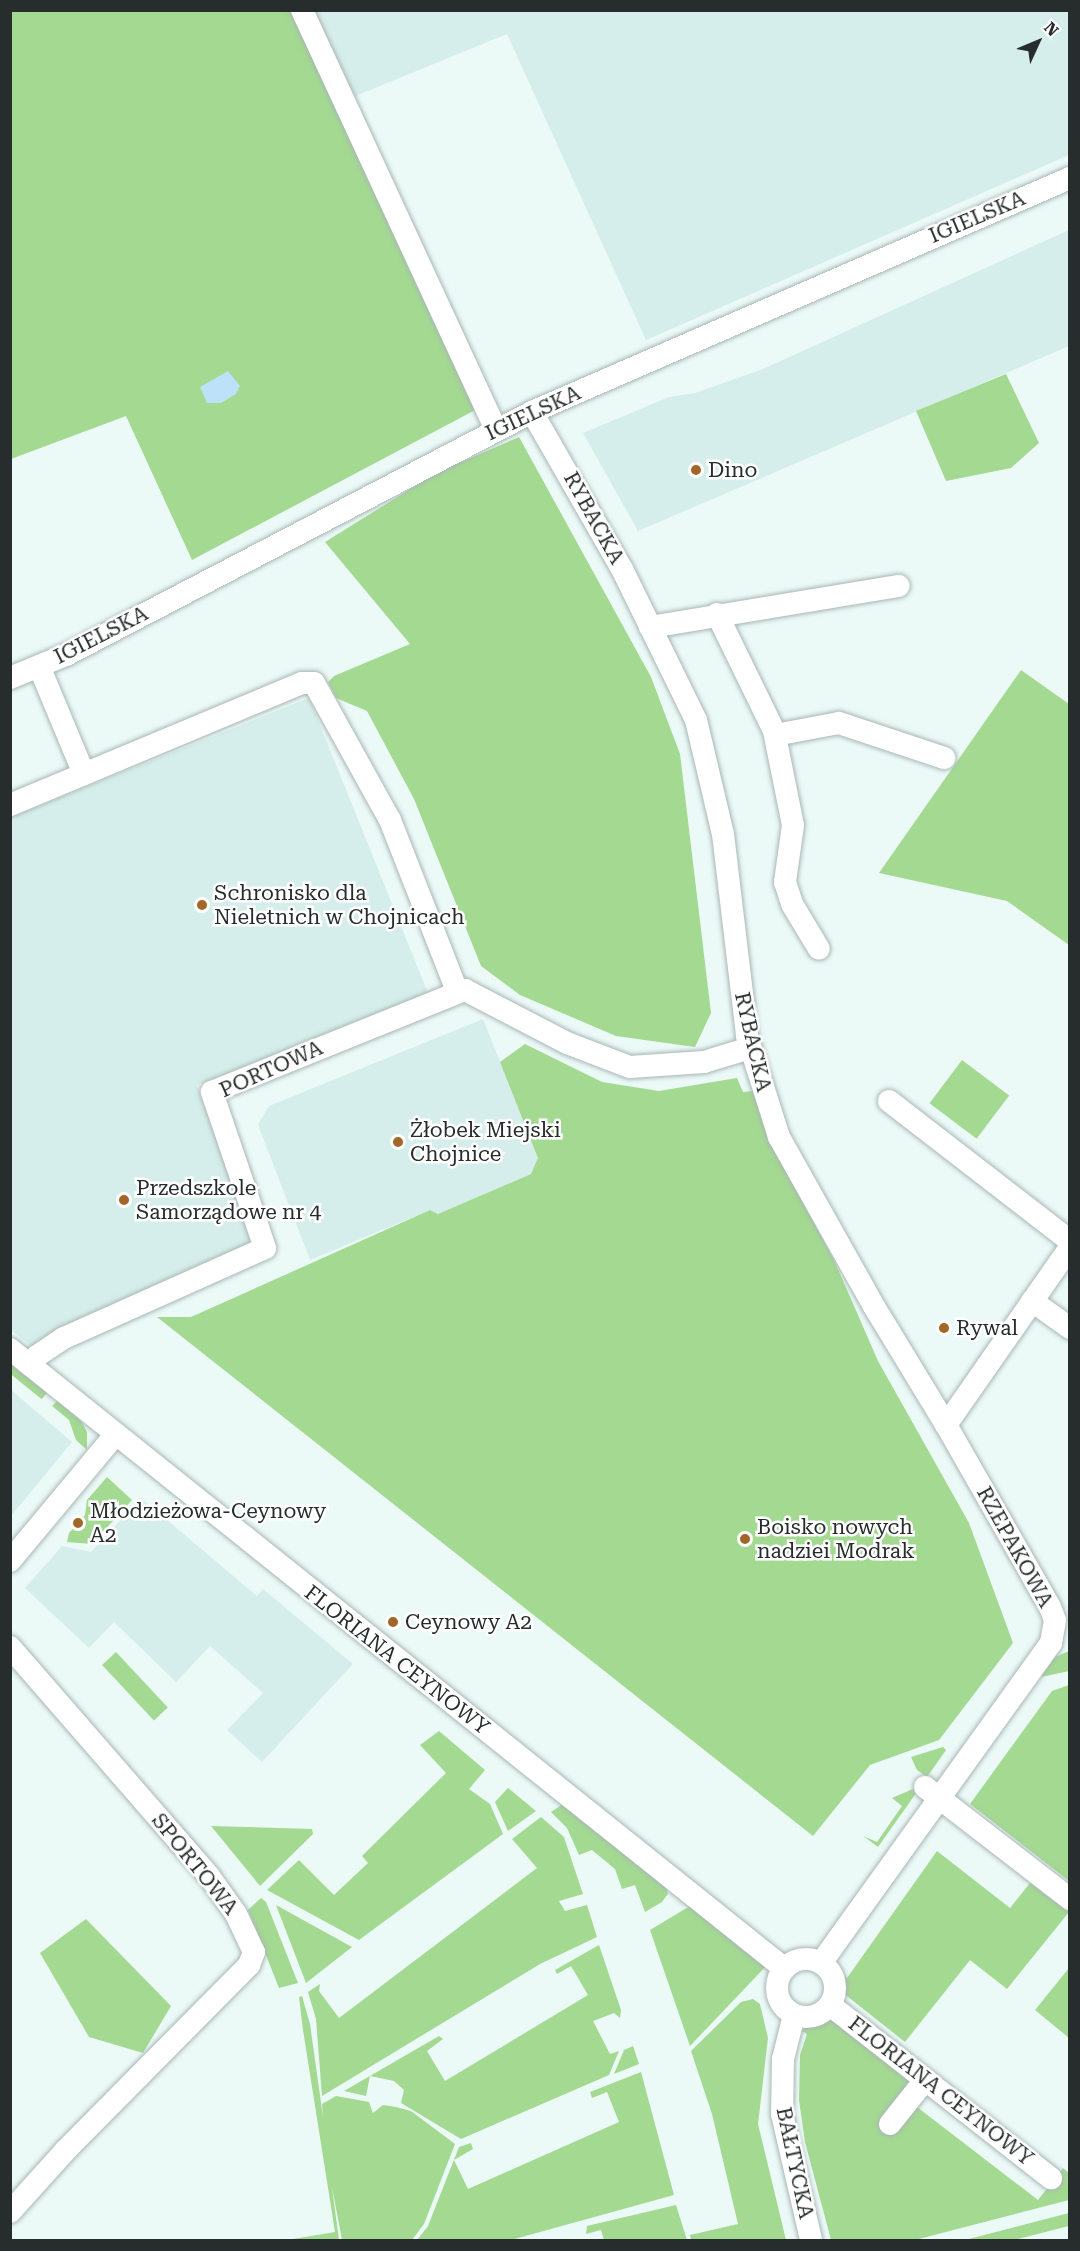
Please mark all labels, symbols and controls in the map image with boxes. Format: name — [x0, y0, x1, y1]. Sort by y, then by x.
north arrow — [1008, 12, 1068, 72]
text: N — [1040, 18, 1062, 40]
street label: IGIELSKA — [925, 185, 1029, 249]
street label: IGIELSKA — [481, 380, 585, 446]
place label: Dino — [708, 457, 757, 483]
marker: Dino — [689, 463, 703, 477]
street label: RYBACKA — [558, 467, 630, 569]
street label: IGIELSKA — [50, 601, 152, 669]
place label: Schronisko dla Nieletnich w Chojnicach — [214, 880, 464, 930]
marker: Schronisko dla Nieletnich w Chojnicach — [195, 898, 209, 912]
street label: RYBACKA — [729, 990, 777, 1094]
street label: PORTOWA — [216, 1035, 326, 1103]
place label: Żłobek Miejski Chojnice — [410, 1117, 561, 1167]
marker: Żłobek Miejski Chojnice — [391, 1135, 405, 1149]
place label: Przedszkole Samorządowe nr 4 — [136, 1175, 321, 1225]
marker: Przedszkole Samorządowe nr 4 — [117, 1193, 131, 1207]
place label: Rywal — [956, 1315, 1018, 1341]
marker: Rywal — [937, 1321, 951, 1335]
street label: RZEPAKOWA — [971, 1482, 1059, 1612]
place label: Młodzieżowa-Ceynowy A2 — [90, 1498, 326, 1548]
place label: Boisko nowych nadziei Modrak — [757, 1514, 915, 1564]
marker: Młodzieżowa-Ceynowy A2 — [71, 1516, 85, 1530]
marker: Boisko nowych nadziei Modrak — [738, 1532, 752, 1546]
street label: FLORIANA CEYNOWY — [299, 1580, 495, 1740]
place label: Ceynowy A2 — [405, 1609, 532, 1635]
marker: Ceynowy A2 — [386, 1615, 400, 1629]
street label: SPORTOWA — [146, 1808, 244, 1920]
street label: FLORIANA CEYNOWY — [843, 2011, 1039, 2171]
street label: BAŁTYCKA — [771, 2105, 819, 2221]

